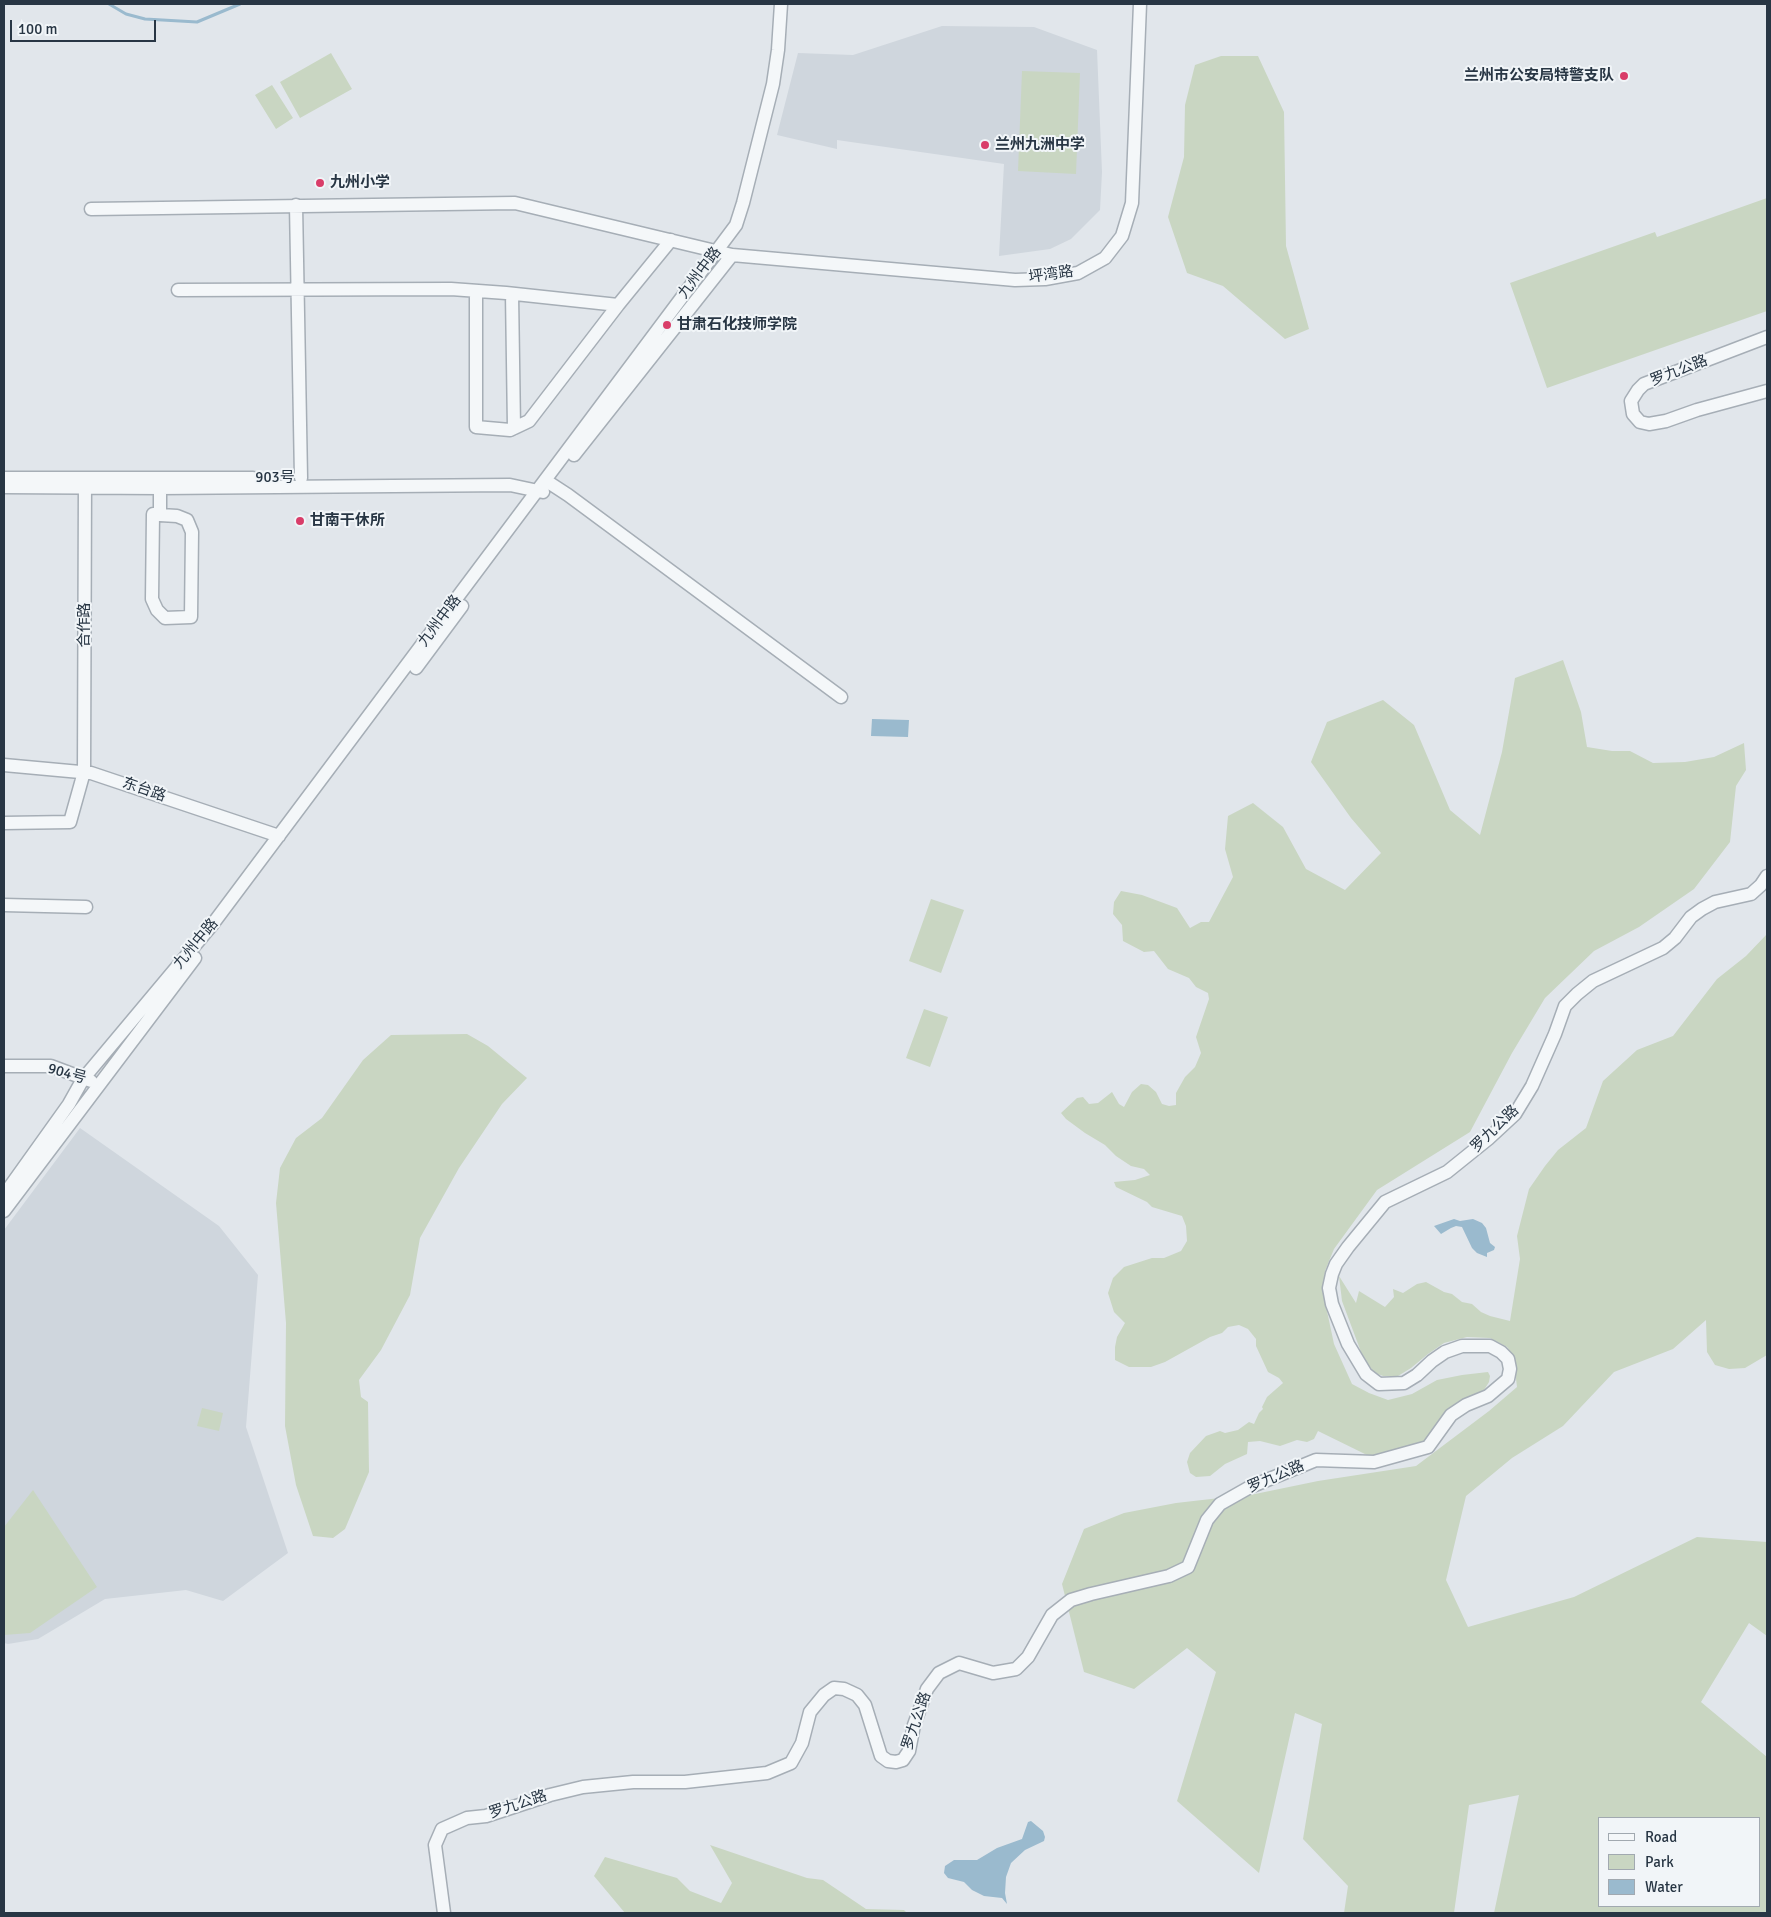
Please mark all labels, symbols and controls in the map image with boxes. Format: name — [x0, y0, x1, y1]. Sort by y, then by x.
scale bar — [12, 10, 159, 42]
text: 100 m — [18, 20, 58, 38]
place label: 兰州市公安局特警支队 — [1464, 67, 1614, 85]
marker: 兰州市公安局特警支队 — [1618, 70, 1630, 82]
place label: 兰州九洲中学 — [995, 136, 1085, 154]
marker: 兰州九洲中学 — [979, 139, 991, 151]
place label: 九州小学 — [330, 174, 390, 192]
marker: 九州小学 — [314, 177, 326, 189]
street label: 九州中路 — [675, 244, 725, 302]
street label: 坪湾路 — [1027, 263, 1075, 287]
place label: 甘肃石化技师学院 — [677, 316, 797, 334]
marker: 甘肃石化技师学院 — [661, 319, 673, 331]
street label: 罗九公路 — [1648, 352, 1710, 390]
street label: 903号 — [255, 469, 295, 487]
place label: 甘南干休所 — [310, 512, 385, 530]
marker: 甘南干休所 — [294, 515, 306, 527]
street label: 九州中路 — [415, 592, 465, 650]
street label: 合作路 — [76, 603, 94, 647]
street label: 东台路 — [120, 774, 168, 806]
street label: 九州中路 — [170, 915, 222, 973]
street label: 904号 — [46, 1060, 88, 1088]
street label: 罗九公路 — [1467, 1102, 1523, 1156]
street label: 罗九公路 — [1245, 1457, 1307, 1497]
street label: 罗九公路 — [899, 1690, 935, 1752]
street label: 罗九公路 — [487, 1787, 549, 1823]
legend — [1598, 1817, 1761, 1907]
text: Road — [1645, 1828, 1677, 1846]
text: Park — [1645, 1853, 1674, 1871]
text: Water — [1645, 1878, 1683, 1896]

